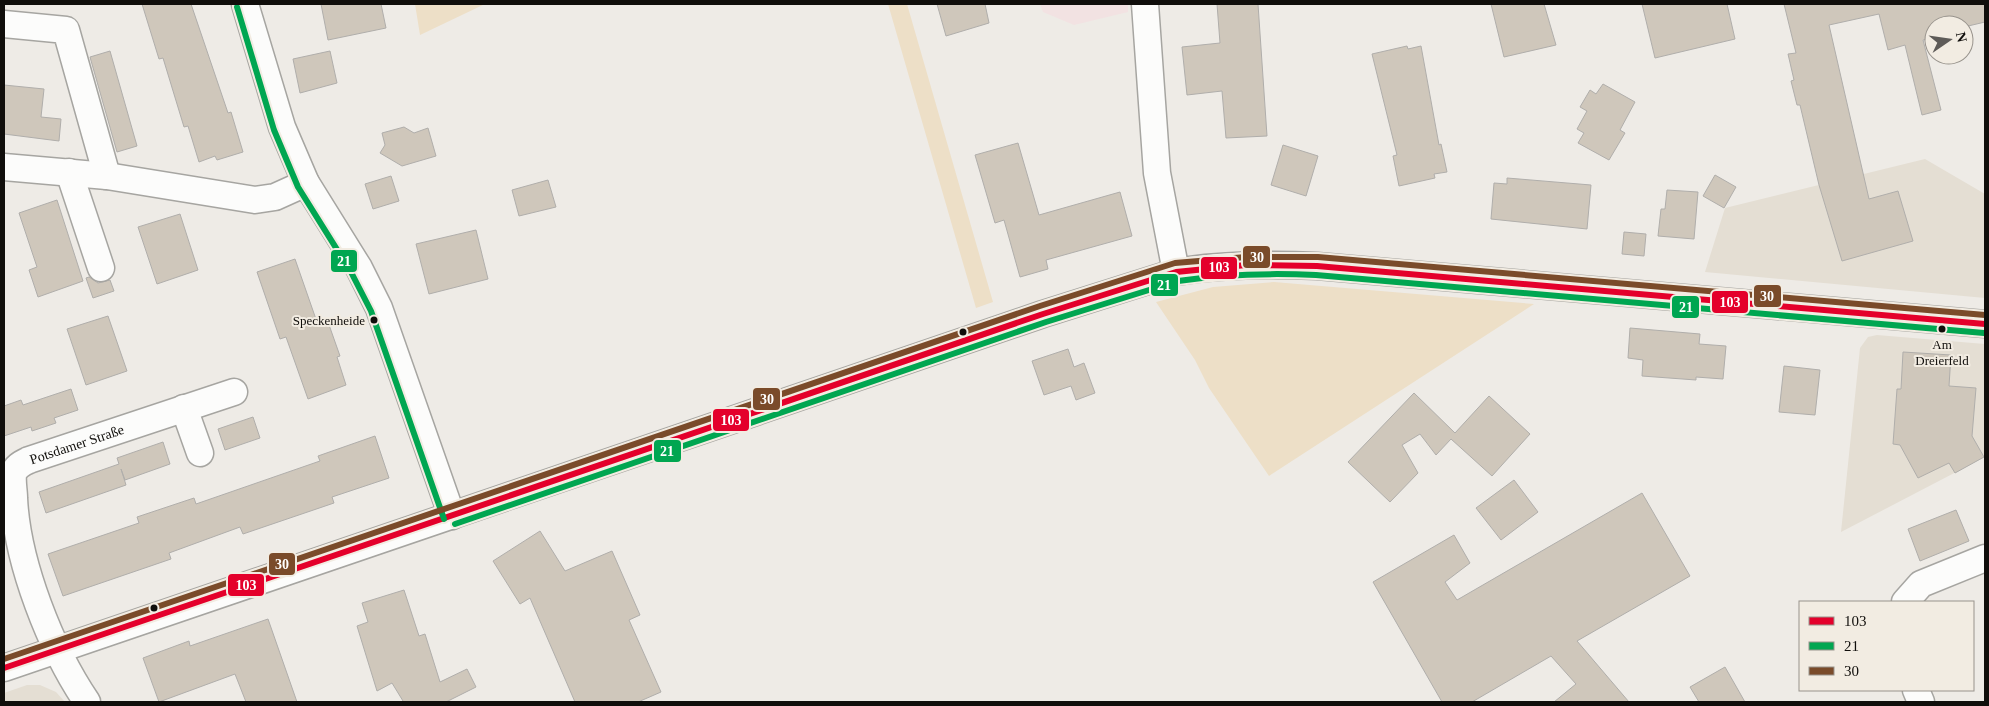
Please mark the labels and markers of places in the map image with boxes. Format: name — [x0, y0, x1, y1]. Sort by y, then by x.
place label: Speckenheide — [293, 313, 365, 328]
marker: Speckenheide — [369, 315, 379, 325]
marker: Am Dreierfeld — [1937, 324, 1947, 334]
unlabelled marker — [958, 327, 968, 337]
place label: Am Dreierfeld — [1915, 337, 1969, 368]
unlabelled marker — [149, 603, 159, 613]

